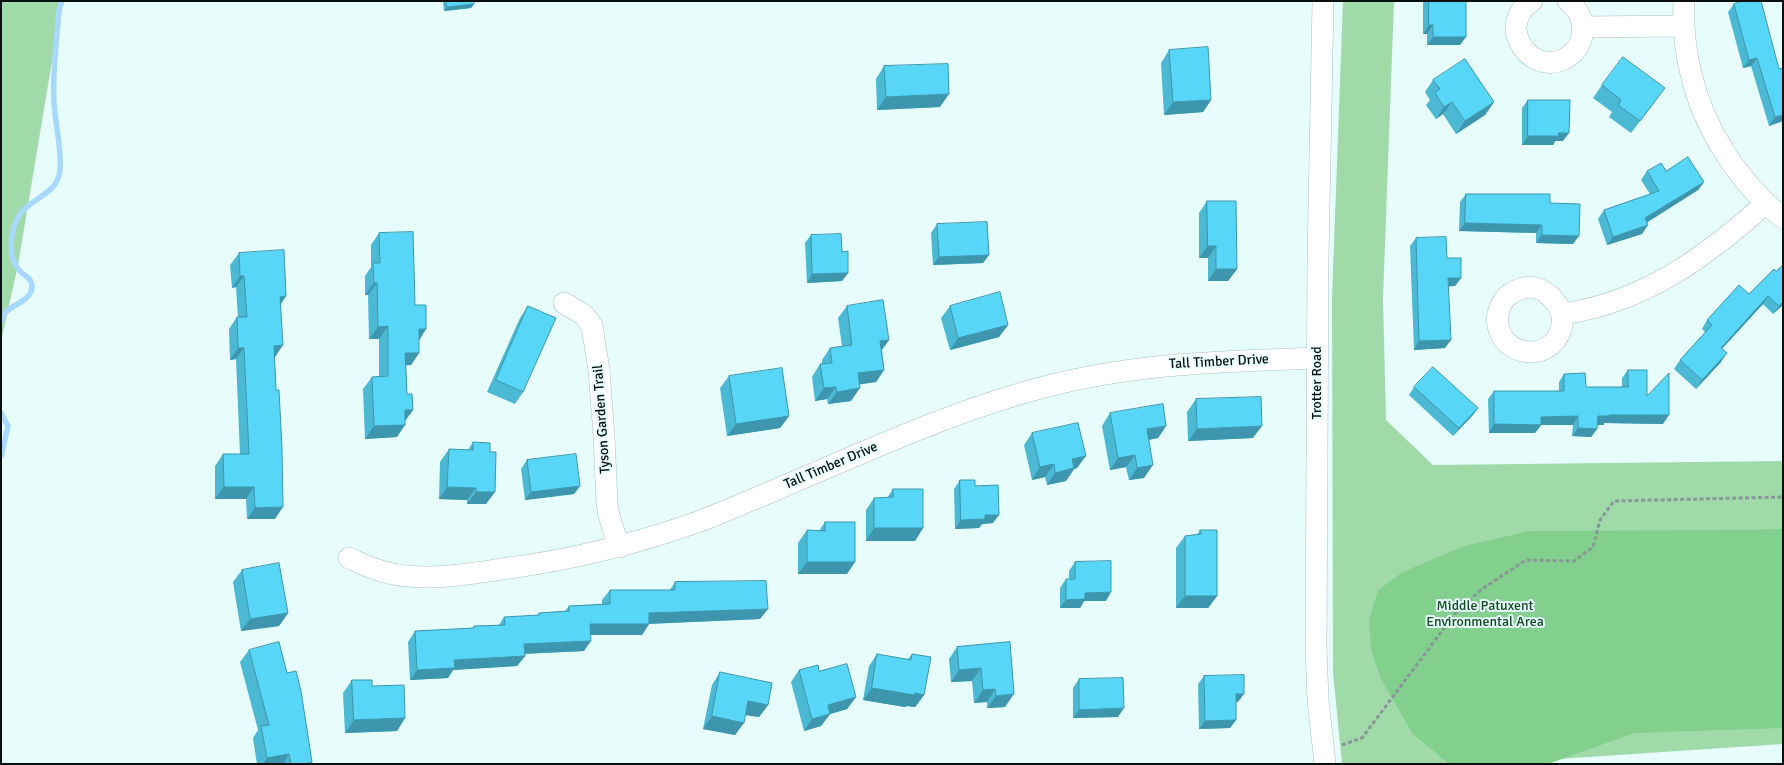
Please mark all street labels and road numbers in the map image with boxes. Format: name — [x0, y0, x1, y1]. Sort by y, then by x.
street label: Trotter Road — [1309, 346, 1325, 420]
street label: Tall Timber Drive — [1169, 351, 1269, 373]
street label: Tyson Garden Trail — [590, 364, 614, 474]
street label: Tall Timber Drive — [782, 439, 880, 493]

